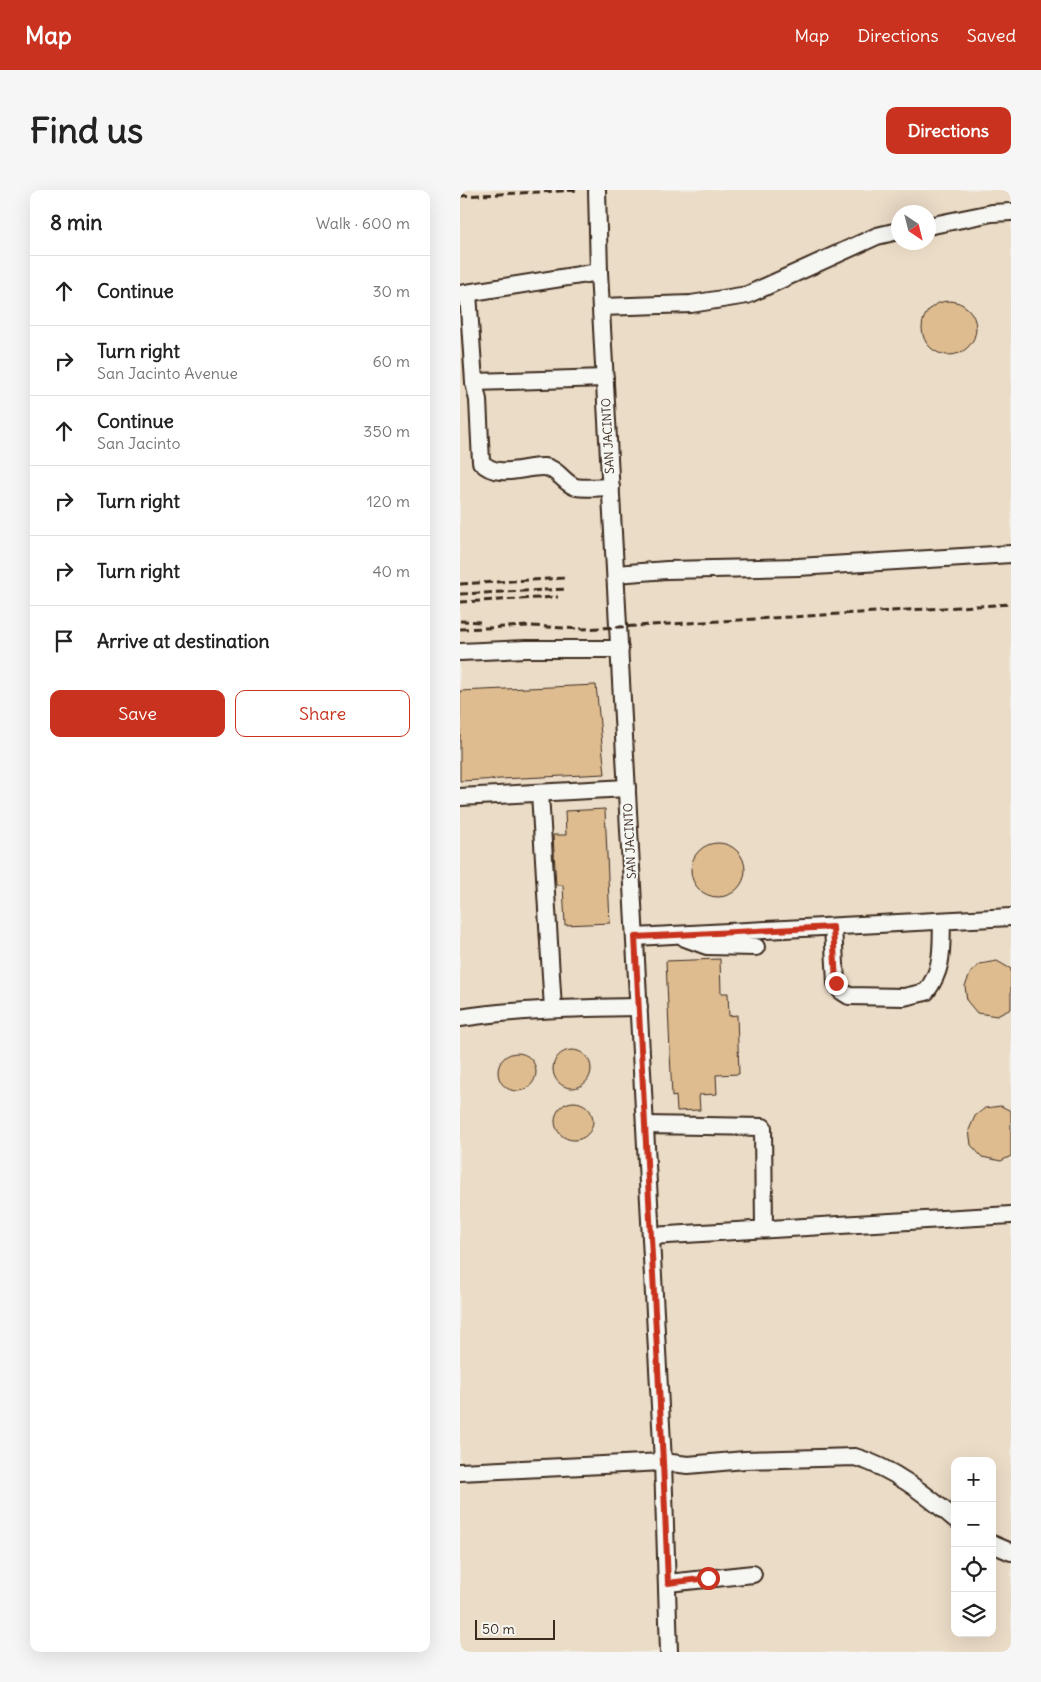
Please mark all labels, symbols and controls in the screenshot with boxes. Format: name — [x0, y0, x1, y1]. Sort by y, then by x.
text: Map — [25, 20, 72, 50]
text: Map — [794, 24, 829, 47]
text: Directions — [857, 24, 939, 47]
text: Saved — [967, 24, 1016, 47]
button: Directions — [886, 107, 1011, 154]
text: Find us — [30, 108, 143, 152]
north arrow — [891, 205, 936, 250]
text: 8 min — [50, 209, 102, 236]
text: Walk · 600 m — [316, 213, 410, 233]
icon: ahead — [50, 277, 78, 305]
text: Continue — [97, 279, 174, 303]
text: 30 m — [373, 281, 410, 301]
text: Turn right — [97, 339, 180, 363]
icon: right — [50, 347, 78, 375]
text: 60 m — [372, 351, 410, 371]
text: San Jacinto Avenue — [97, 363, 238, 383]
street label: SAN JACINTO — [598, 398, 617, 474]
text: Continue — [97, 409, 174, 433]
icon: ahead — [50, 417, 78, 445]
text: 350 m — [363, 421, 410, 441]
text: San Jacinto — [97, 433, 181, 453]
icon: right — [50, 487, 78, 515]
text: Turn right — [97, 489, 180, 513]
text: 120 m — [367, 491, 410, 511]
icon: right — [50, 557, 78, 585]
text: Turn right — [97, 559, 180, 583]
text: 40 m — [372, 561, 410, 581]
icon: arrive — [50, 627, 78, 655]
text: Arrive at destination — [97, 629, 270, 653]
button: Save — [50, 690, 225, 737]
button: Share — [235, 690, 410, 737]
street label: SAN JACINTO — [620, 803, 639, 879]
route end — [825, 972, 848, 995]
map controls — [951, 1457, 996, 1637]
button: + — [951, 1457, 996, 1502]
button: − — [951, 1502, 996, 1547]
button: locate — [951, 1547, 996, 1592]
route start — [697, 1567, 720, 1590]
button: layers — [951, 1592, 996, 1637]
scale bar — [475, 1617, 555, 1640]
text: 50 m — [482, 1620, 515, 1638]

